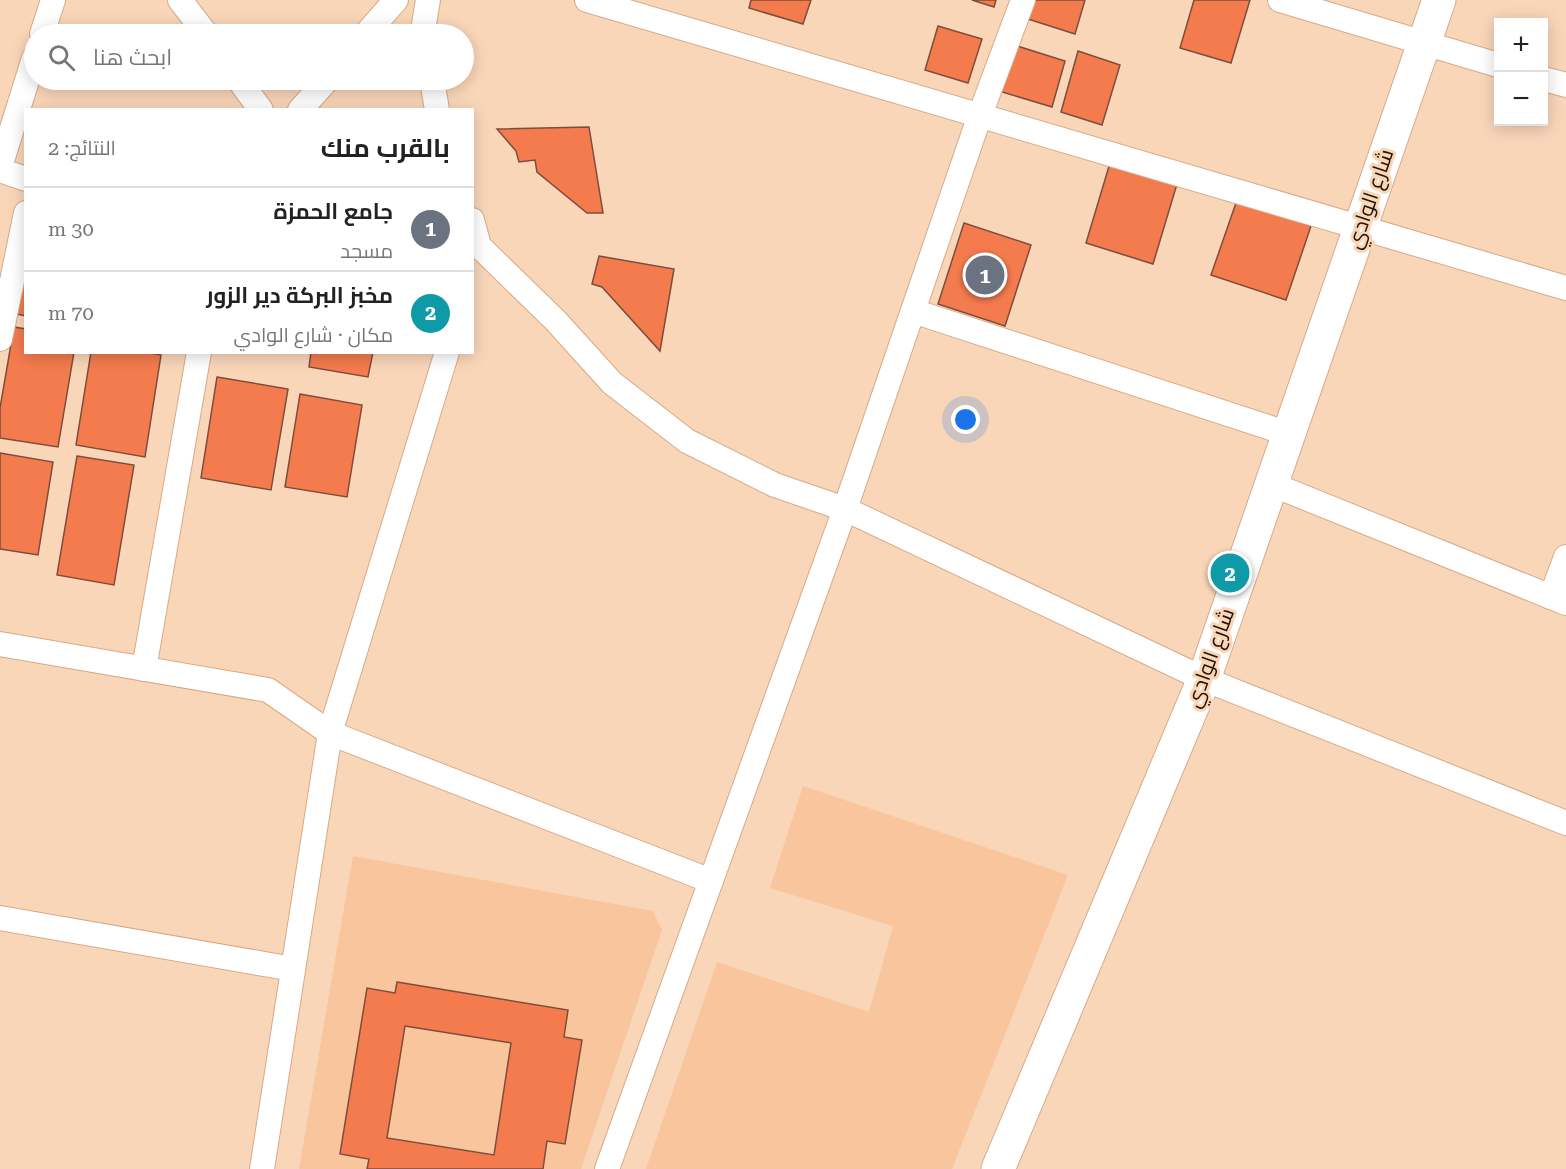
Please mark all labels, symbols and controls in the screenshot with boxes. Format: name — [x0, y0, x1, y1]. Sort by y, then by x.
map controls — [1494, 18, 1548, 126]
button: + — [1494, 18, 1548, 72]
search box — [24, 24, 474, 90]
icon: search — [45, 41, 78, 74]
text: ابحث هنا — [93, 45, 172, 70]
button: − — [1494, 72, 1548, 126]
text: بالقرب منك — [321, 133, 450, 163]
text: النتائج: 2 — [48, 136, 116, 160]
street label: شارع الوادي — [1342, 146, 1402, 253]
text: جامع الحمزة — [274, 199, 393, 224]
text: 30 m — [48, 217, 94, 241]
text: 1 — [425, 217, 436, 241]
text: مسجد — [340, 239, 393, 263]
pin: 1 — [966, 252, 1004, 298]
text: مخبز البركة دير الزور — [206, 283, 393, 308]
text: 70 m — [48, 301, 94, 325]
text: 2 — [425, 301, 436, 325]
text: مكان · شارع الوادي — [233, 323, 393, 347]
your location — [951, 405, 980, 434]
pin: 2 — [1210, 550, 1250, 596]
street label: شارع الوادي — [1181, 605, 1243, 712]

